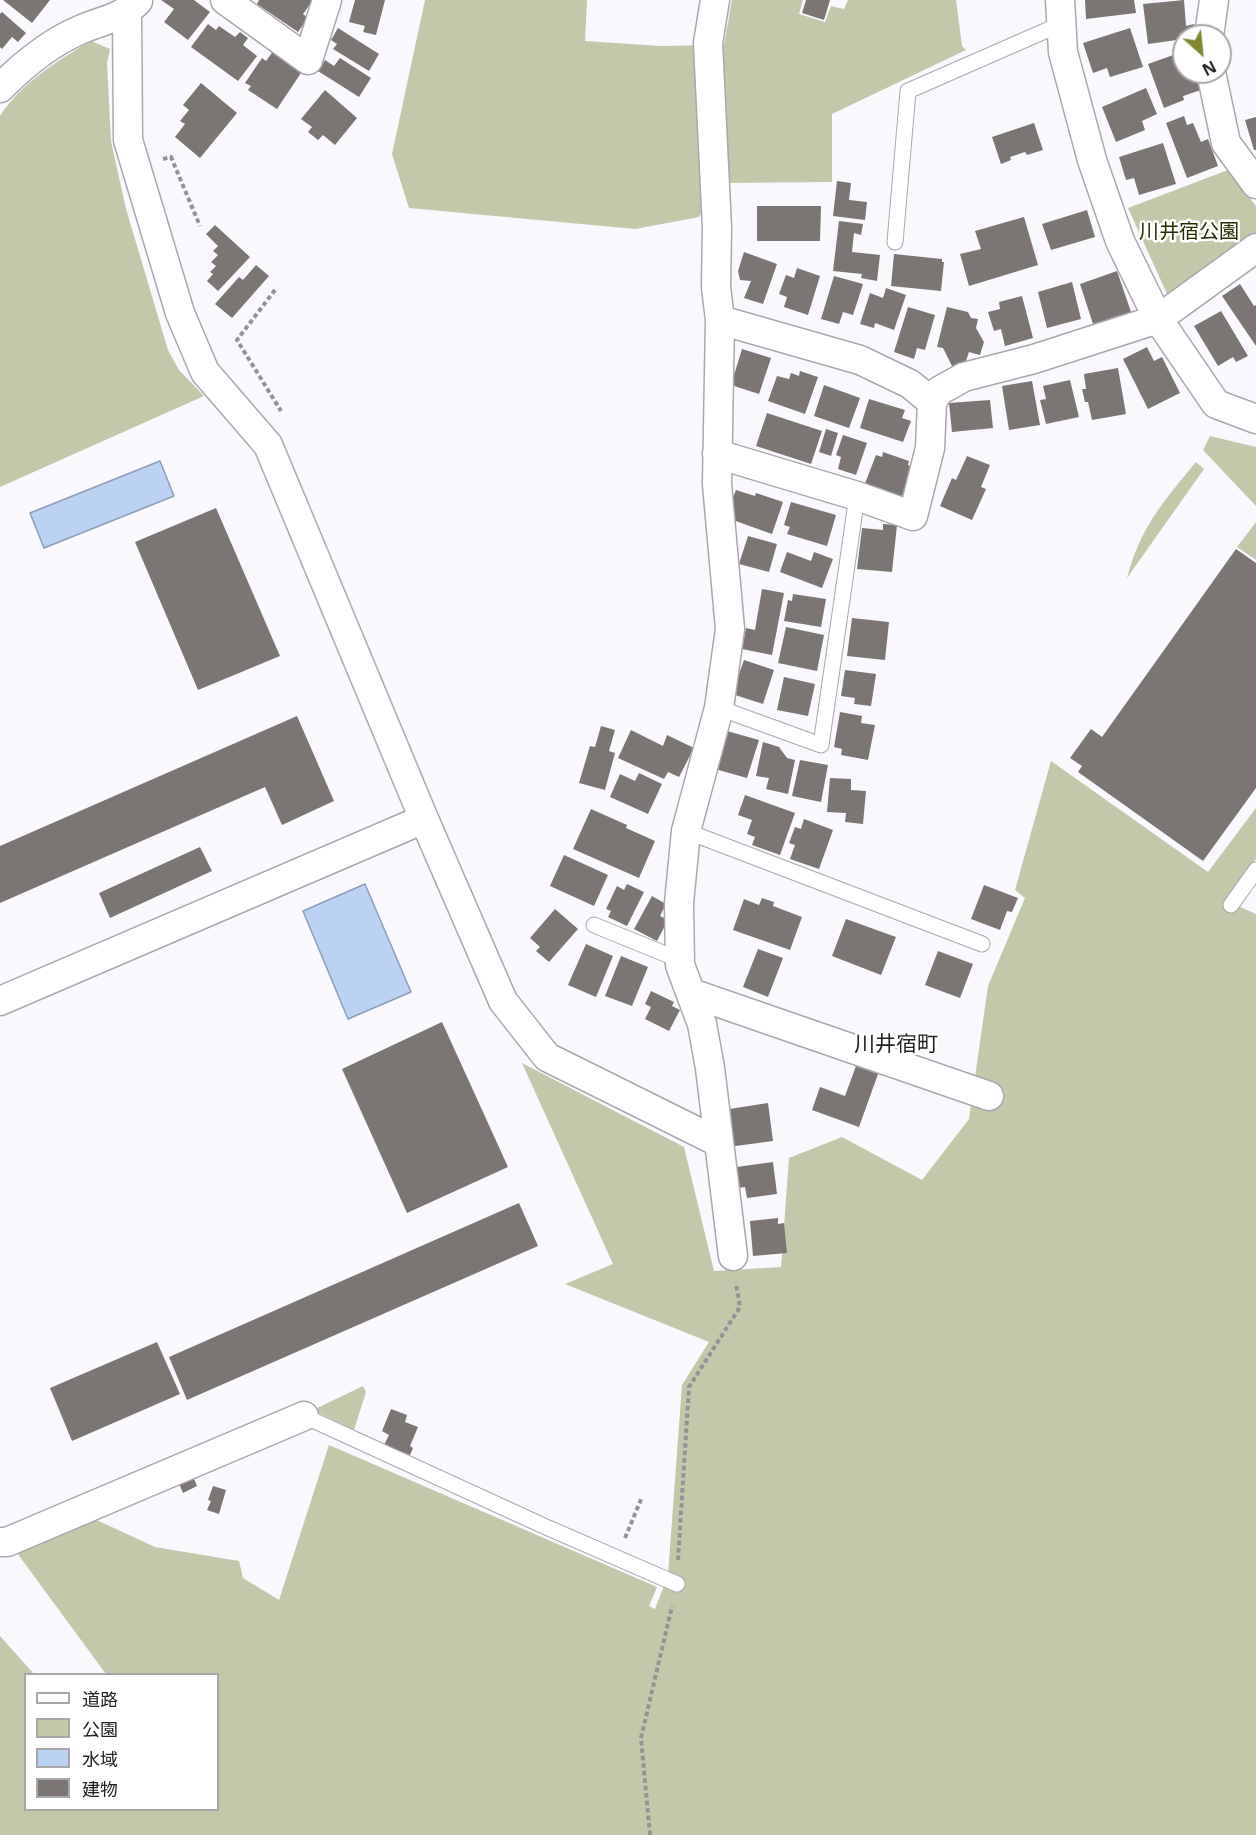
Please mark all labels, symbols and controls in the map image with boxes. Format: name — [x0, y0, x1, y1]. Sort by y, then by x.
north arrow — [1172, 24, 1232, 84]
text: N — [1198, 55, 1220, 81]
park label: 川井宿公園 — [1139, 220, 1239, 244]
district label: 川井宿町 — [854, 1032, 938, 1058]
legend — [24, 1673, 219, 1811]
text: 道路 — [82, 1687, 118, 1711]
text: 公園 — [82, 1717, 118, 1741]
text: 水域 — [82, 1747, 118, 1771]
text: 建物 — [82, 1777, 118, 1801]

